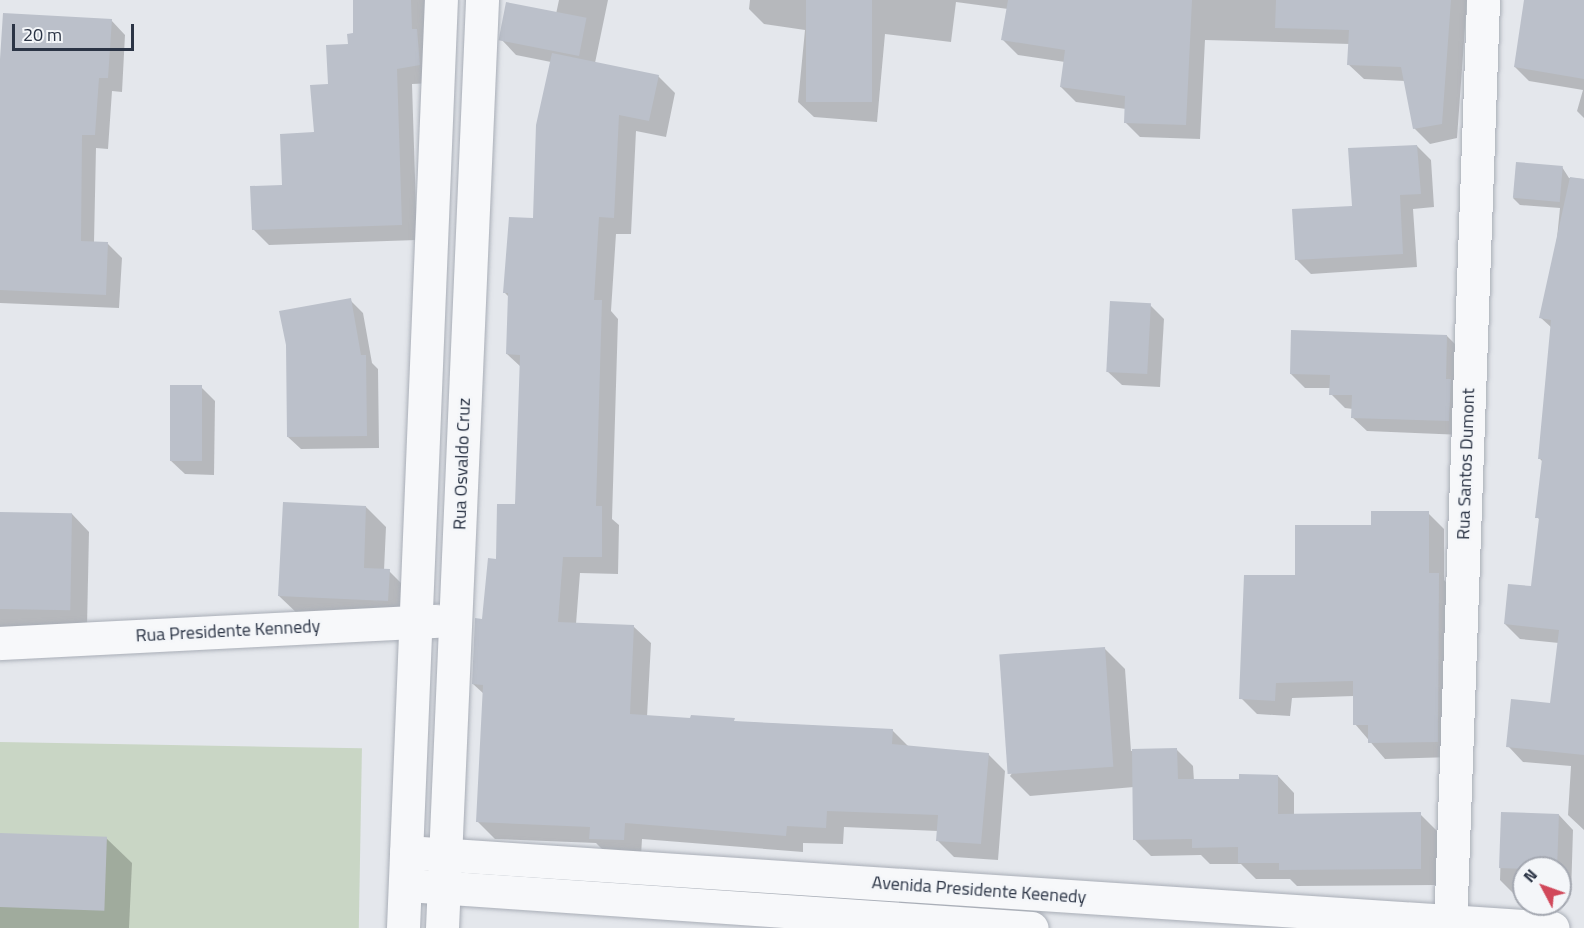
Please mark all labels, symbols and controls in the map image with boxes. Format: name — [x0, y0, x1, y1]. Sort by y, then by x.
scale bar — [15, 12, 136, 50]
text: 20 m — [23, 21, 62, 48]
street label: Rua Santos Dumont — [1453, 388, 1479, 540]
street label: Rua Osvaldo Cruz — [449, 398, 475, 530]
street label: Rua Presidente Kennedy — [135, 615, 321, 647]
north arrow — [1512, 856, 1572, 916]
text: N — [1517, 863, 1543, 888]
street label: Avenida Presidente Keenedy — [871, 872, 1087, 908]

